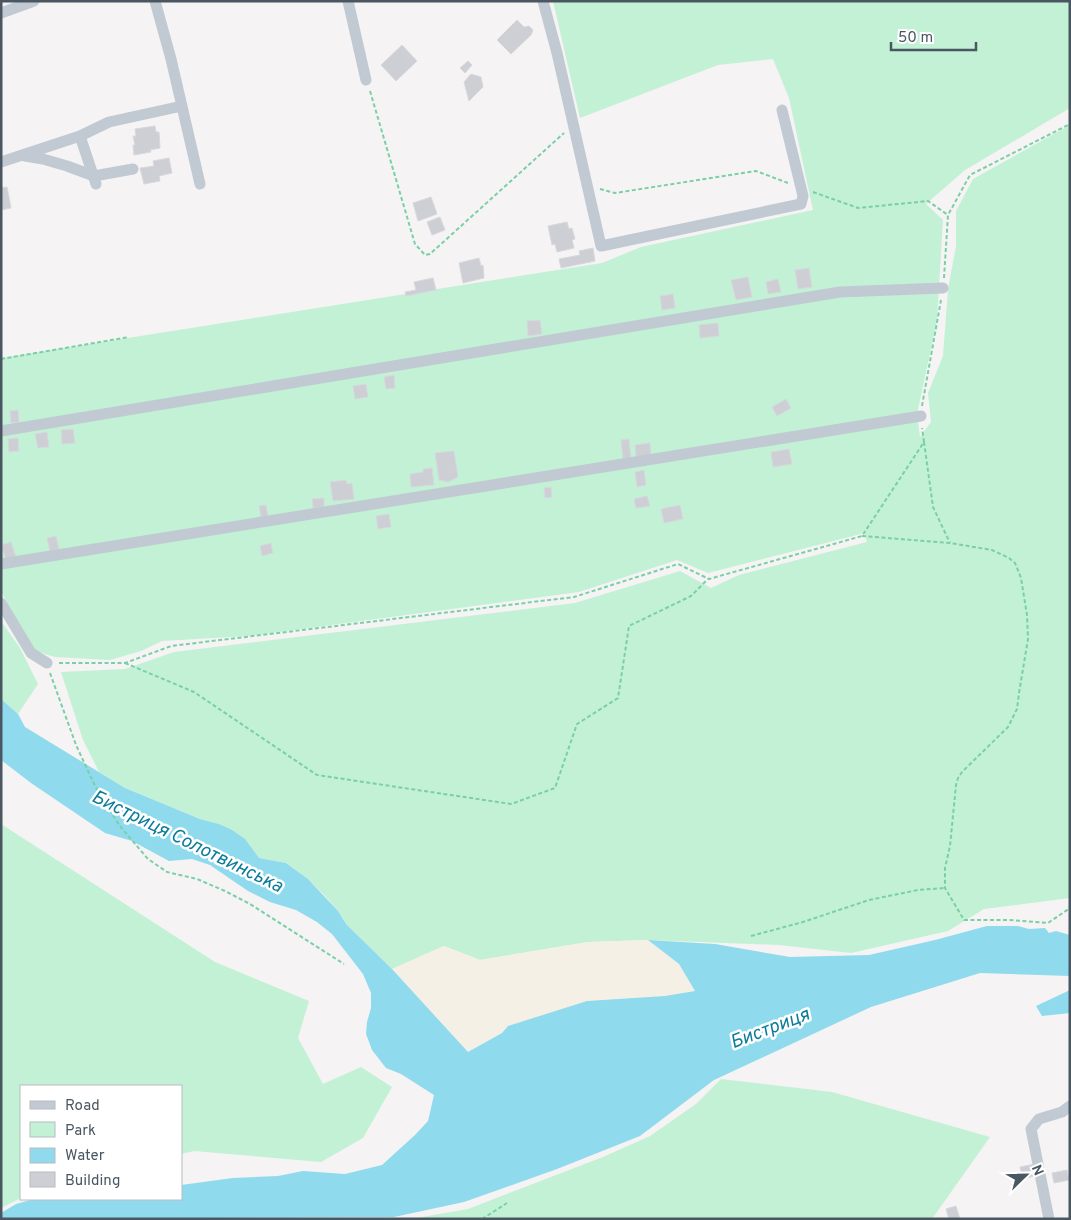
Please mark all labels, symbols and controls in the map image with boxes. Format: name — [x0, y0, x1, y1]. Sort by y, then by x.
scale bar — [891, 20, 976, 52]
text: 50 m — [898, 29, 933, 48]
water label: Бистриця Солотвинська — [87, 785, 287, 899]
water label: Бистриця — [727, 1002, 814, 1055]
legend — [20, 1085, 182, 1200]
text: Road — [65, 1097, 100, 1116]
text: Park — [65, 1122, 96, 1141]
text: Water — [65, 1147, 105, 1166]
north arrow — [1001, 1150, 1051, 1200]
text: N — [1027, 1163, 1046, 1178]
text: Building — [65, 1172, 120, 1191]

